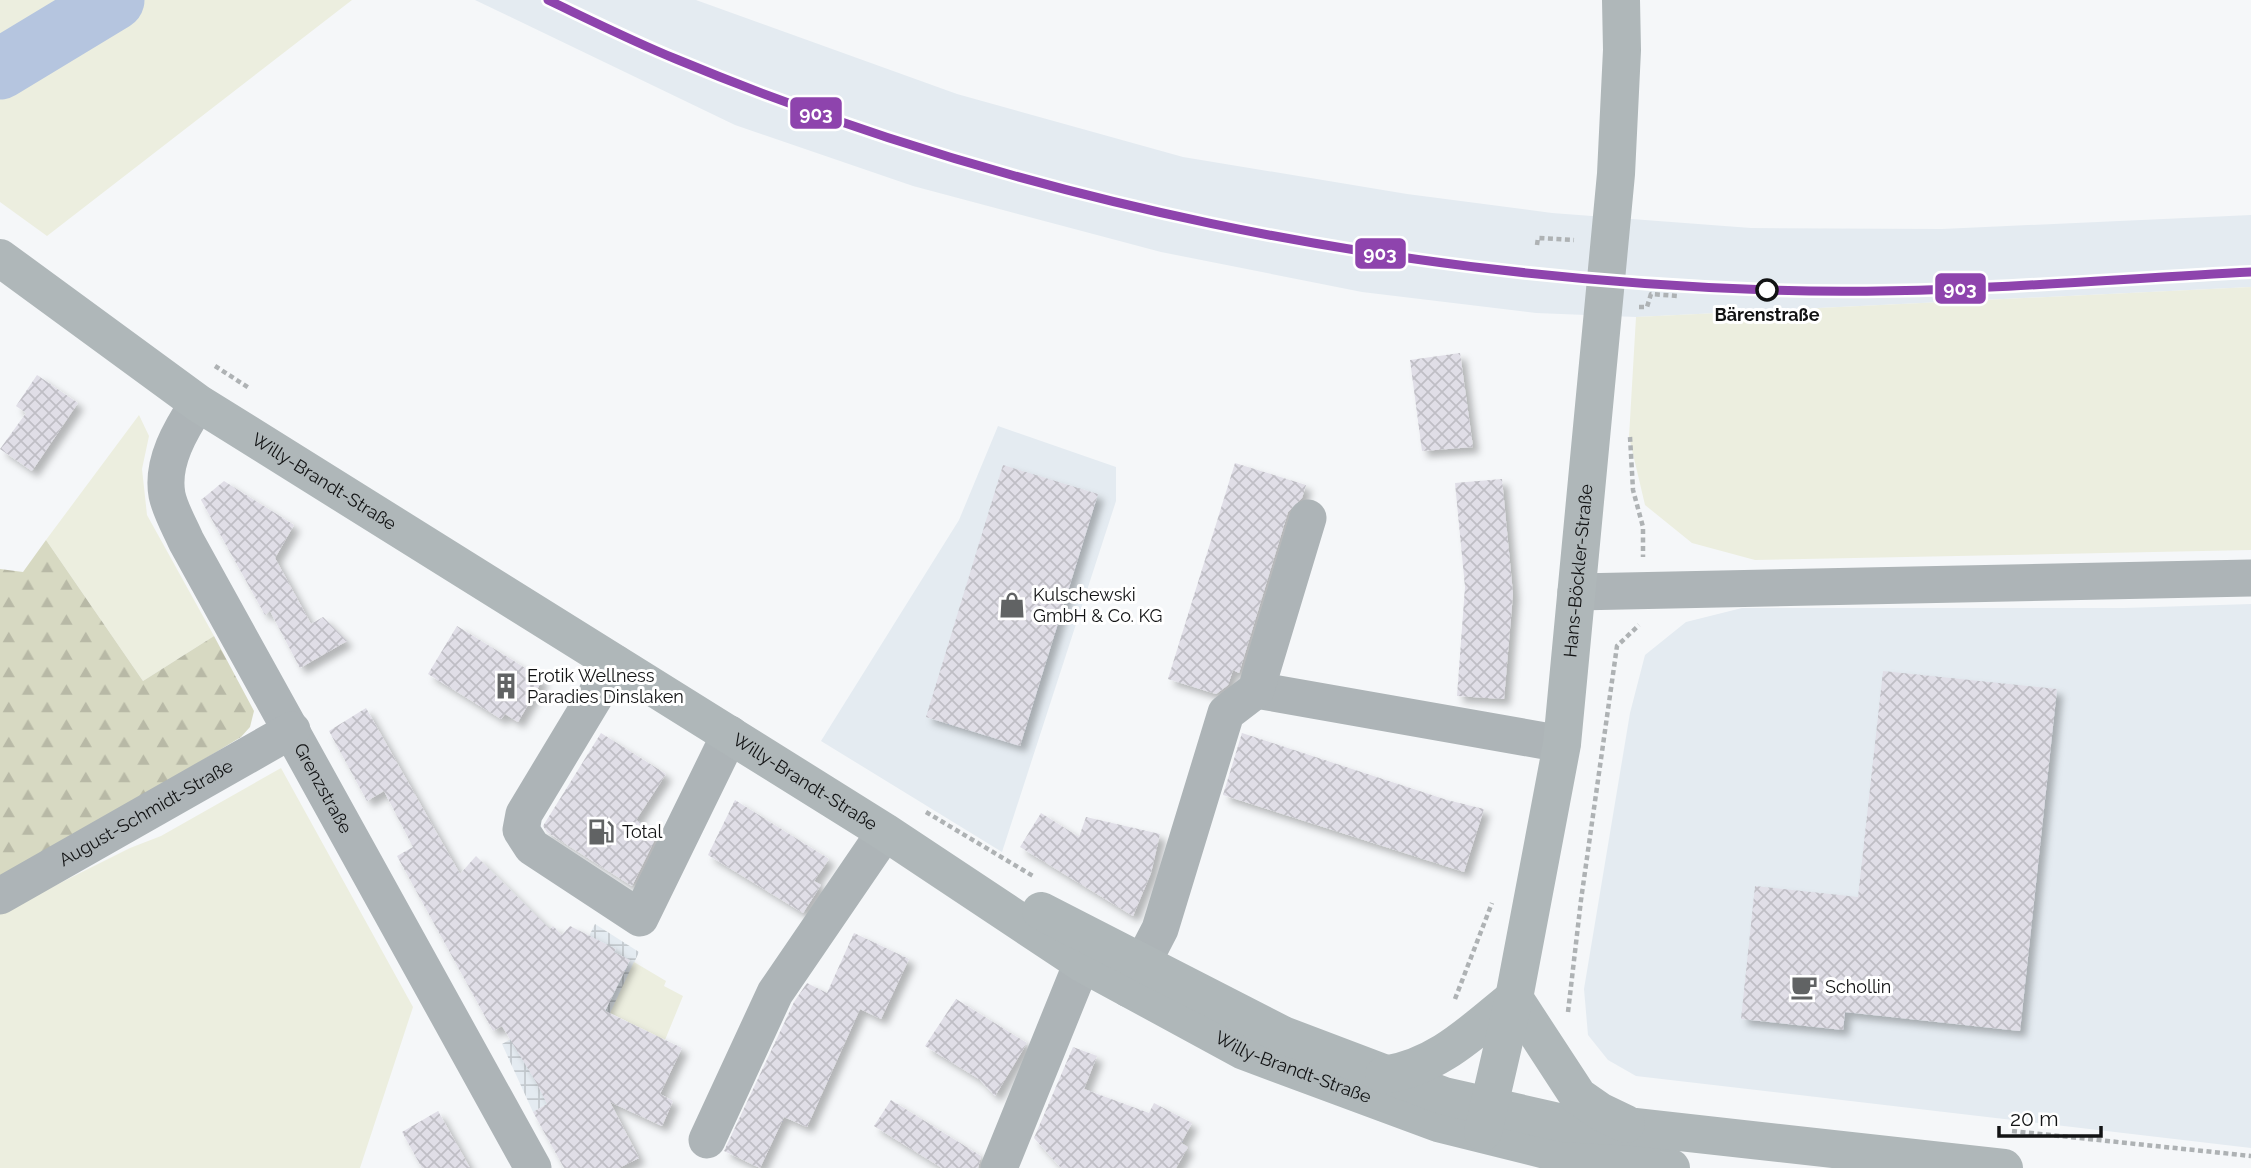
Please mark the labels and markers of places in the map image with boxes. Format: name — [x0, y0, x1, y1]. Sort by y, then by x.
marker: Bärenstraße — [1756, 279, 1778, 301]
place label: Bärenstraße — [1715, 304, 1820, 325]
place label: Kulschewski GmbH & Co. KG — [1033, 584, 1162, 626]
shop icon: Kulschewski GmbH & Co. KG — [997, 590, 1027, 620]
place label: Erotik Wellness Paradies Dinslaken — [527, 665, 684, 707]
building icon: Erotik Wellness Paradies Dinslaken — [491, 671, 521, 701]
fuel station icon: Total — [586, 817, 616, 847]
place label: Total — [622, 821, 662, 842]
cafe icon: Schollin — [1789, 972, 1819, 1002]
place label: Schollin — [1825, 976, 1891, 997]

